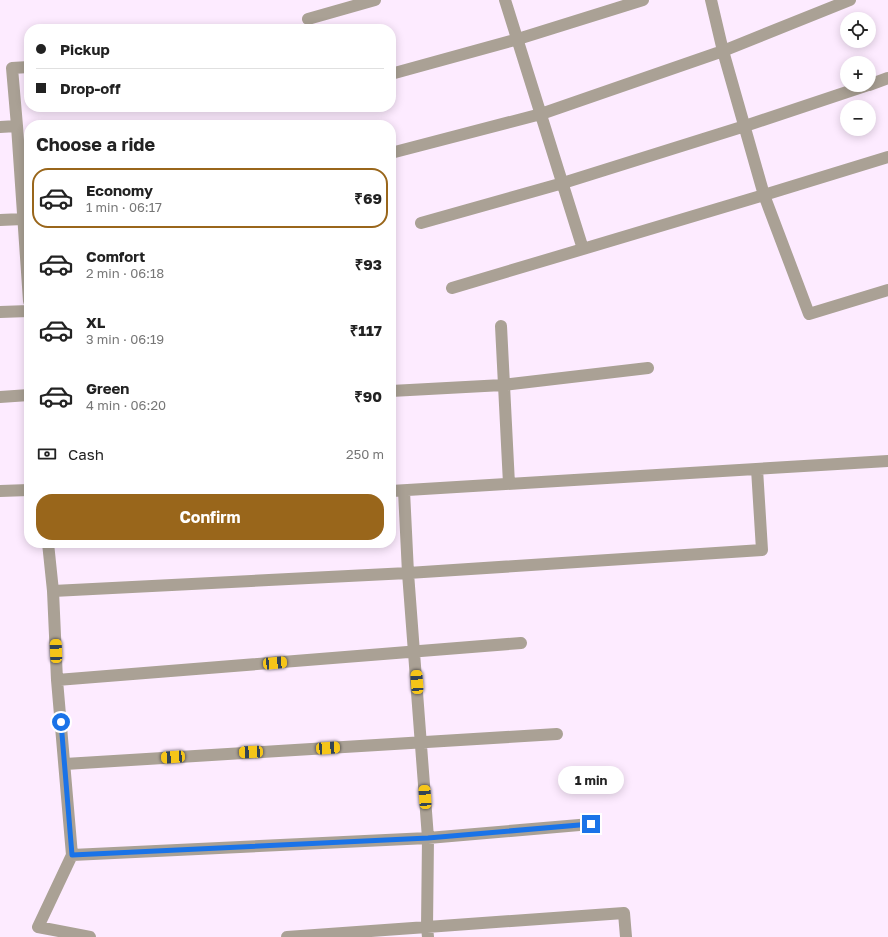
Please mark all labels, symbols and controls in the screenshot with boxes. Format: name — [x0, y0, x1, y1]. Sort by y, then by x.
map controls — [840, 12, 876, 136]
button: locate — [840, 12, 876, 48]
text: Pickup — [60, 40, 110, 58]
button: + — [840, 56, 876, 92]
text: Drop-off — [60, 79, 120, 97]
button: − — [840, 100, 876, 136]
text: Choose a ride — [36, 133, 155, 155]
icon: car — [38, 180, 74, 216]
text: Economy — [86, 181, 153, 199]
text: ₹69 — [354, 189, 382, 207]
text: 1 min · 06:17 — [86, 199, 162, 215]
icon: car — [38, 246, 74, 282]
text: Comfort — [86, 247, 145, 265]
text: ₹93 — [355, 255, 382, 273]
text: 2 min · 06:18 — [86, 265, 164, 281]
icon: car — [38, 312, 74, 348]
text: XL — [86, 313, 105, 331]
text: ₹117 — [350, 321, 382, 339]
text: 3 min · 06:19 — [86, 331, 164, 347]
icon: car — [38, 378, 74, 414]
text: Green — [86, 379, 129, 397]
text: ₹90 — [354, 387, 382, 405]
text: 4 min · 06:20 — [86, 397, 166, 413]
icon: cash — [36, 443, 58, 465]
text: Cash — [68, 445, 104, 463]
text: 250 m — [346, 446, 384, 462]
button: Confirm — [36, 494, 384, 540]
car — [50, 639, 62, 663]
car — [263, 656, 287, 670]
car — [410, 670, 424, 694]
route start — [52, 713, 70, 731]
car — [316, 741, 340, 755]
car — [239, 745, 263, 759]
car — [161, 750, 185, 764]
callout: 1 min — [558, 766, 624, 794]
text: 1 min — [575, 772, 607, 788]
car — [418, 785, 432, 809]
route end — [582, 815, 600, 833]

